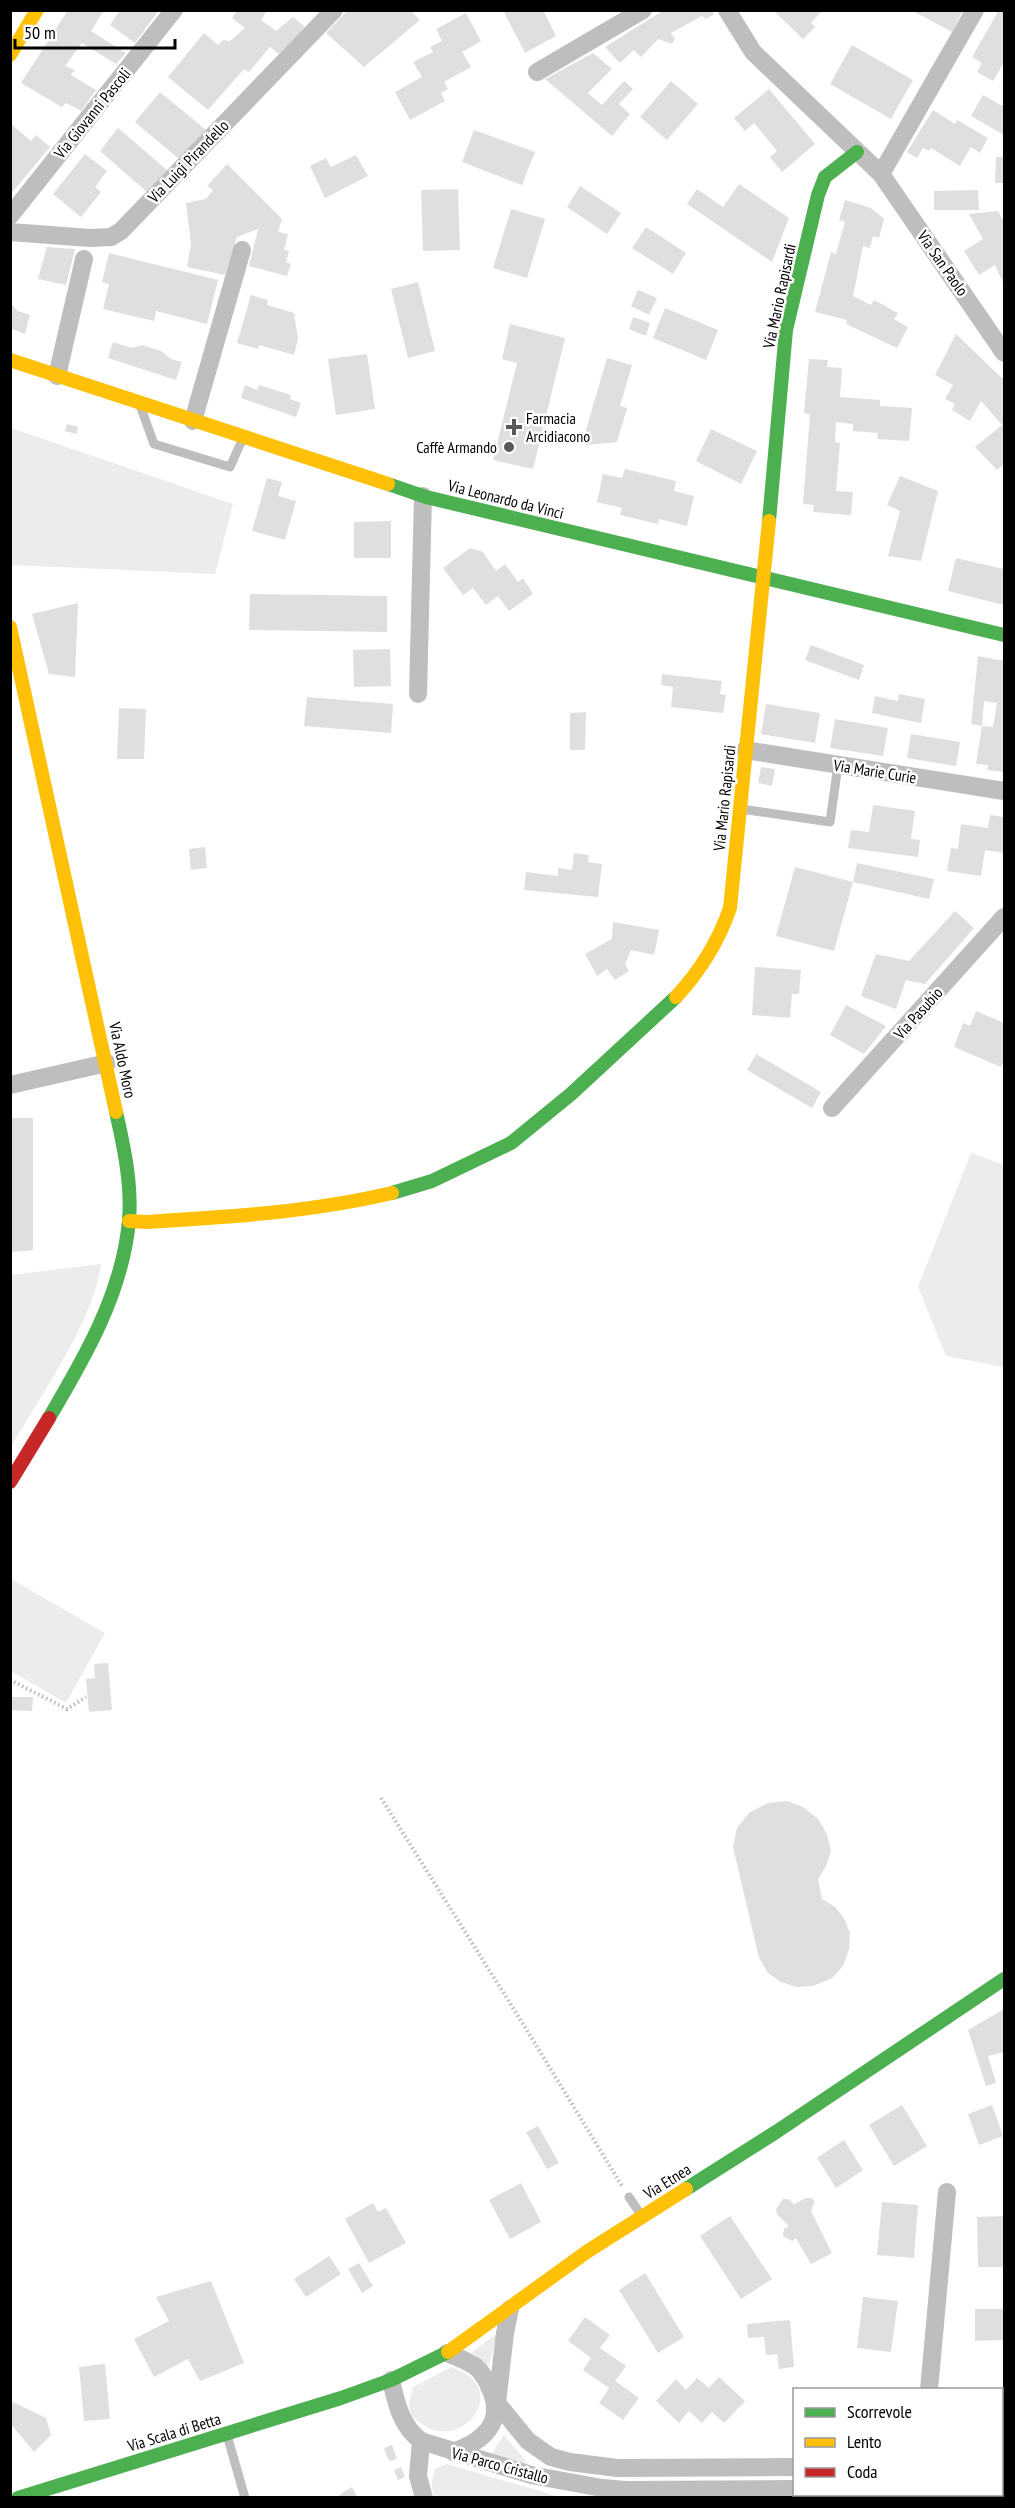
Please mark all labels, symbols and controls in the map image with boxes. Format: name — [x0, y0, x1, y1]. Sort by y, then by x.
scale bar — [15, 12, 176, 50]
text: 50 m — [24, 21, 56, 44]
street label: Via Giovanni Pascoli — [49, 64, 135, 163]
street label: Via Luigi Pirandello — [143, 115, 233, 207]
street label: Via San Paolo — [913, 226, 973, 300]
street label: Via Mario Rapisardi — [758, 242, 800, 351]
place label: Farmacia Arcidiacono — [526, 408, 590, 446]
marker: Farmacia Arcidiacono — [507, 420, 521, 434]
place label: Caffè Armando — [416, 437, 497, 457]
marker: Caffè Armando — [502, 440, 516, 454]
street label: Via Leonardo da Vinci — [445, 475, 566, 523]
street label: Via Mario Rapisardi — [708, 744, 740, 853]
street label: Via Marie Curie — [831, 754, 918, 787]
street label: Via Pasubio — [889, 983, 947, 1044]
street label: Via Aldo Moro — [105, 1019, 141, 1100]
street label: Via Etnea — [639, 2159, 694, 2204]
legend — [793, 2388, 1003, 2496]
text: Scorrevole — [847, 2400, 912, 2423]
street label: Via Scala di Betta — [124, 2408, 223, 2456]
text: Lento — [847, 2430, 882, 2453]
street label: Via Parco Cristallo — [448, 2442, 551, 2488]
text: Coda — [847, 2460, 878, 2483]

